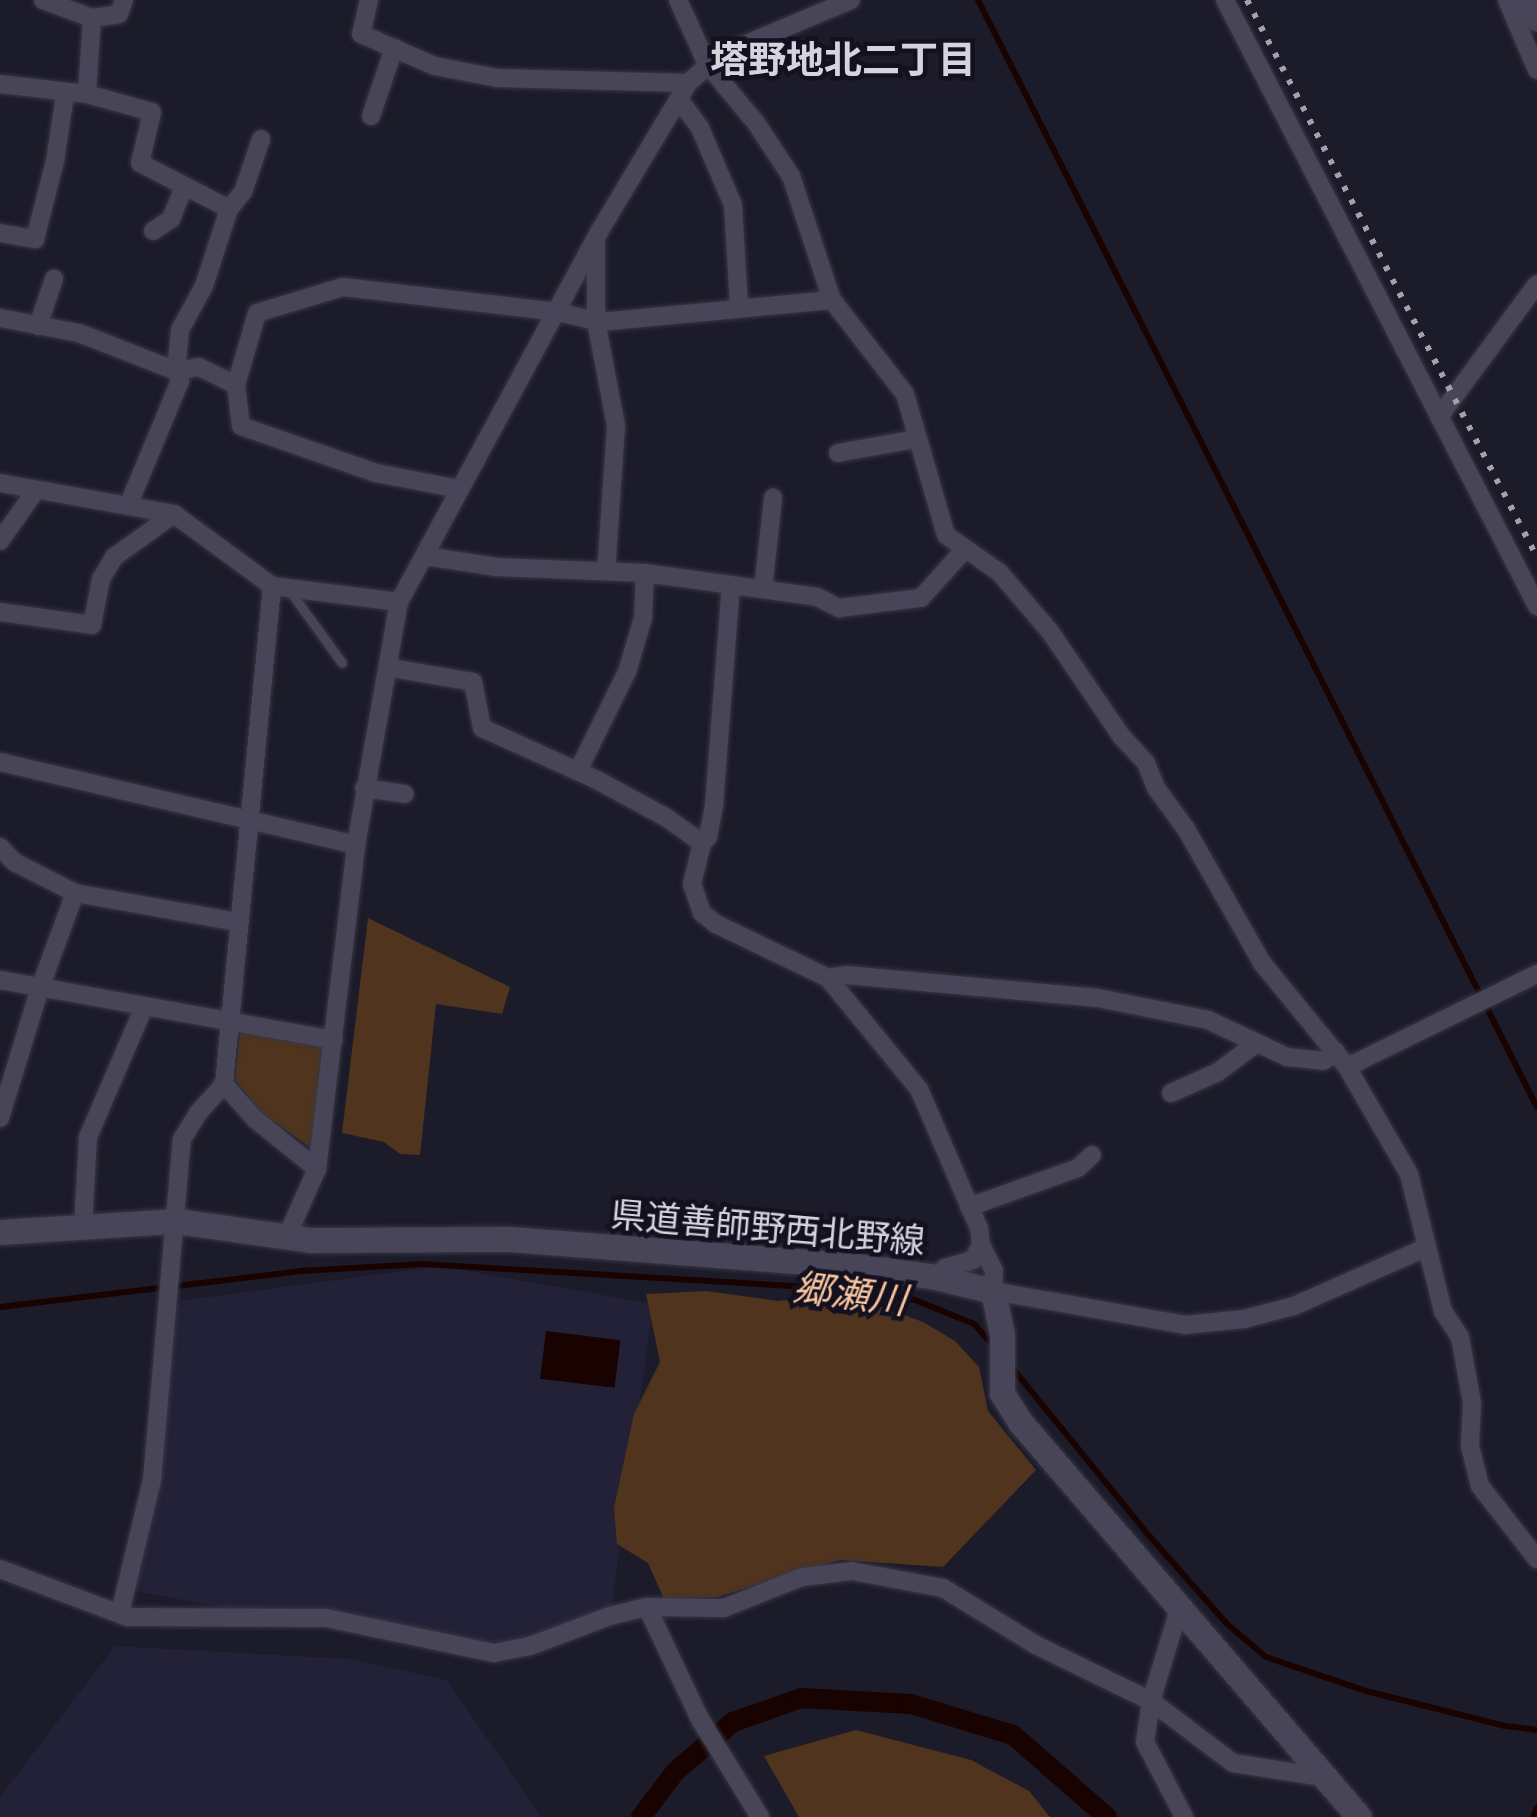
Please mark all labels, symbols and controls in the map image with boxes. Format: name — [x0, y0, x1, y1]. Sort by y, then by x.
district label: 塔野地北二丁目 — [710, 37, 976, 83]
street label: 県道善師野西北野線 — [609, 1192, 927, 1262]
water label: 郷瀬川 — [791, 1264, 909, 1324]

